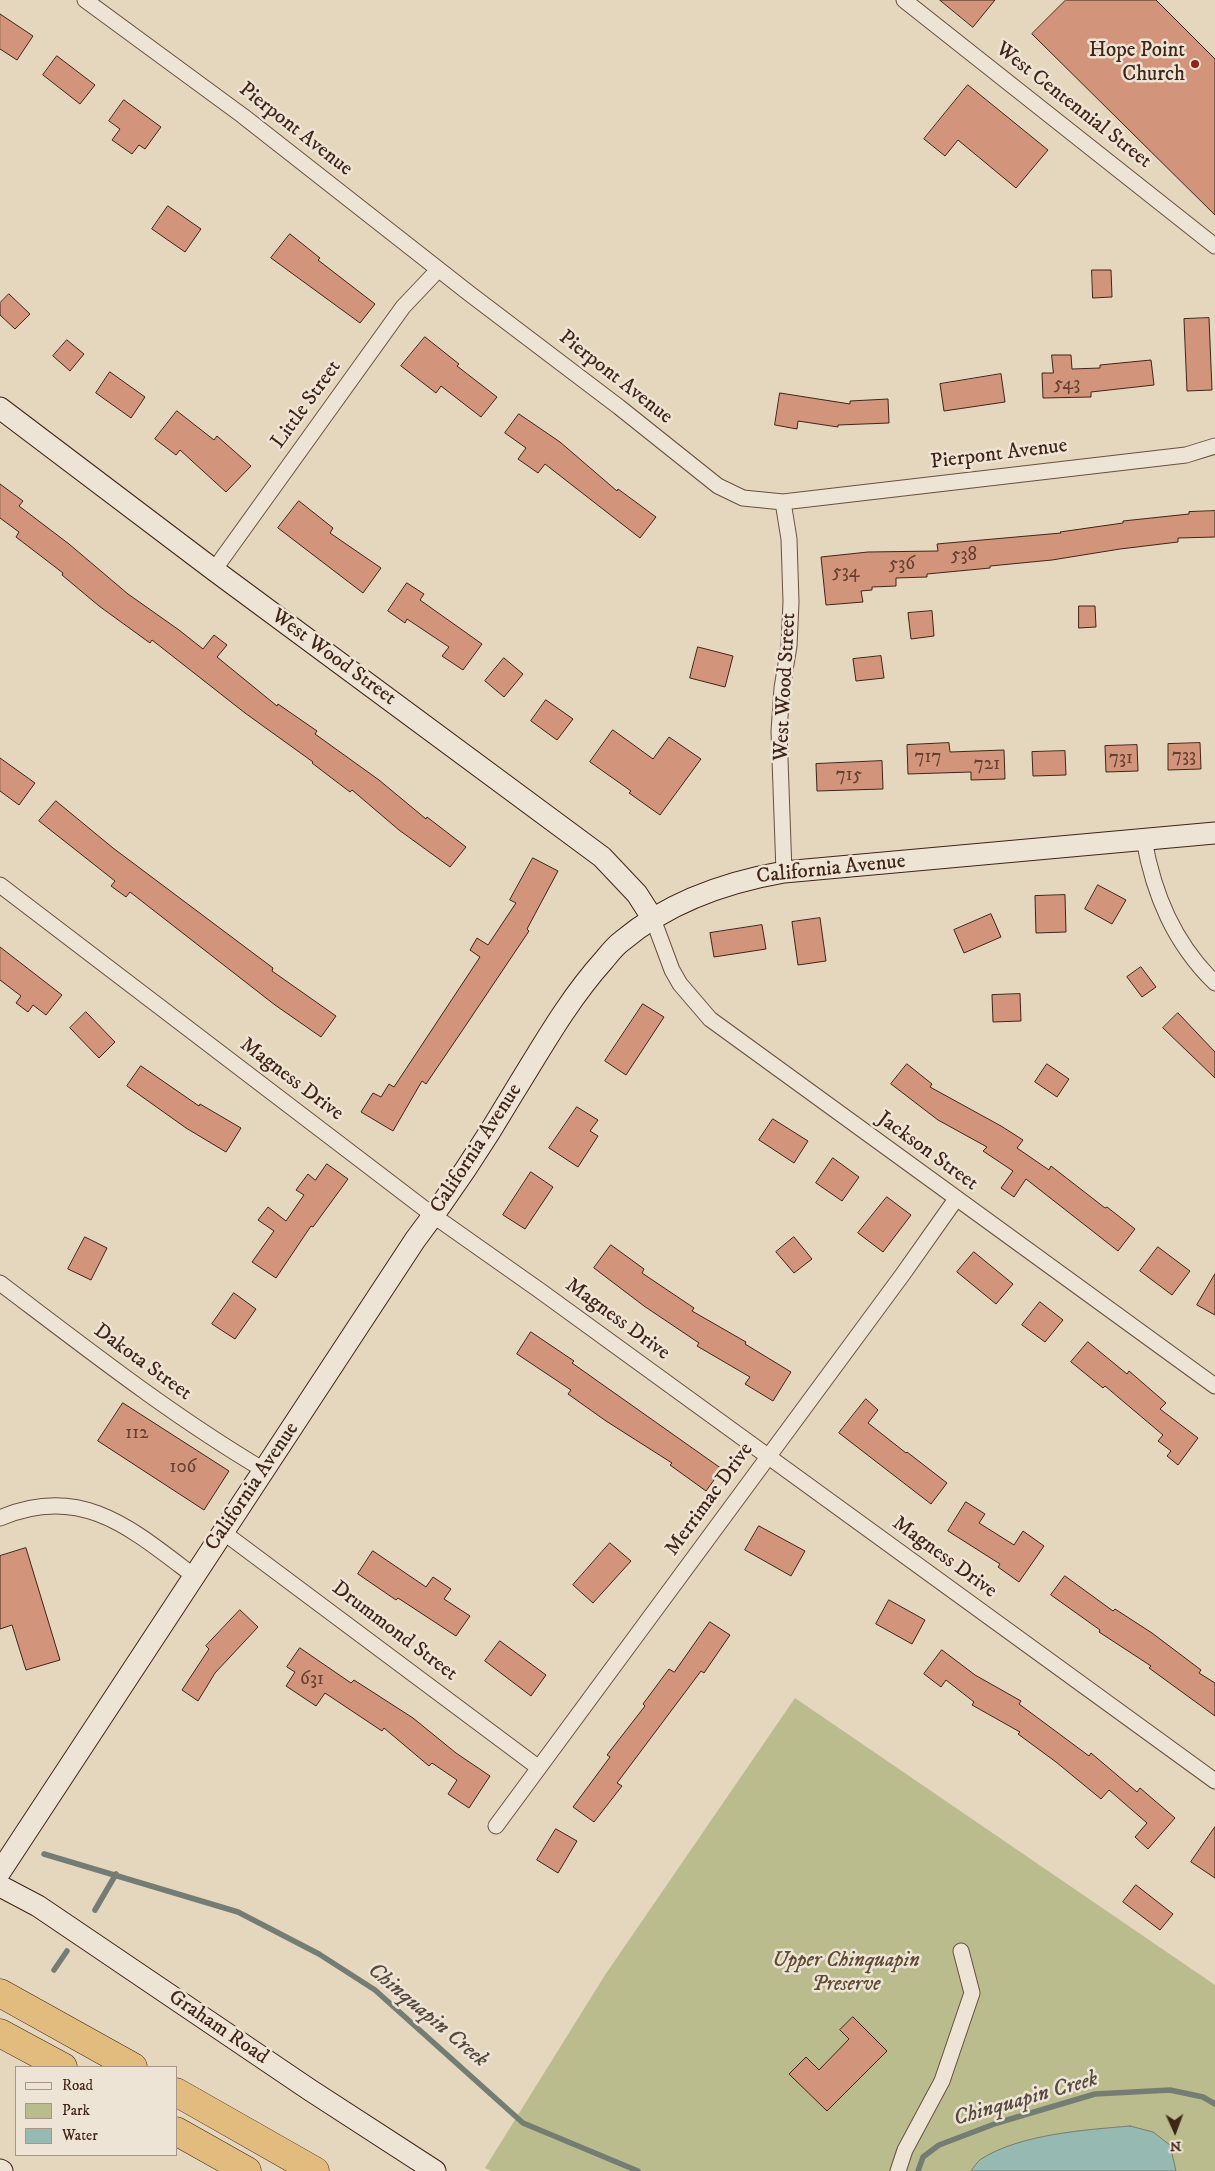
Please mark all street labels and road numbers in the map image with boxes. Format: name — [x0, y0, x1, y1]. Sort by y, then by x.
street label: West Centennial Street — [990, 37, 1156, 175]
street label: Pierpont Avenue — [233, 78, 357, 182]
street label: Pierpont Avenue — [553, 326, 677, 430]
street label: Little Street — [267, 356, 347, 454]
street label: Pierpont Avenue — [929, 434, 1069, 476]
street label: West Wood Street — [266, 604, 400, 712]
street label: West Wood Street — [770, 612, 802, 762]
street label: California Avenue — [755, 850, 907, 890]
street label: Magness Drive — [234, 1033, 348, 1127]
street label: California Avenue — [426, 1079, 528, 1219]
street label: Jackson Street — [872, 1107, 982, 1197]
street label: Magness Drive — [560, 1274, 674, 1366]
street label: Dakota Street — [88, 1319, 196, 1407]
street label: California Avenue — [201, 1418, 305, 1556]
street label: Merrimac Drive — [661, 1439, 759, 1561]
street label: Magness Drive — [887, 1512, 1001, 1604]
street label: Drummond Street — [326, 1577, 462, 1687]
street label: Graham Road — [163, 1985, 273, 2071]

